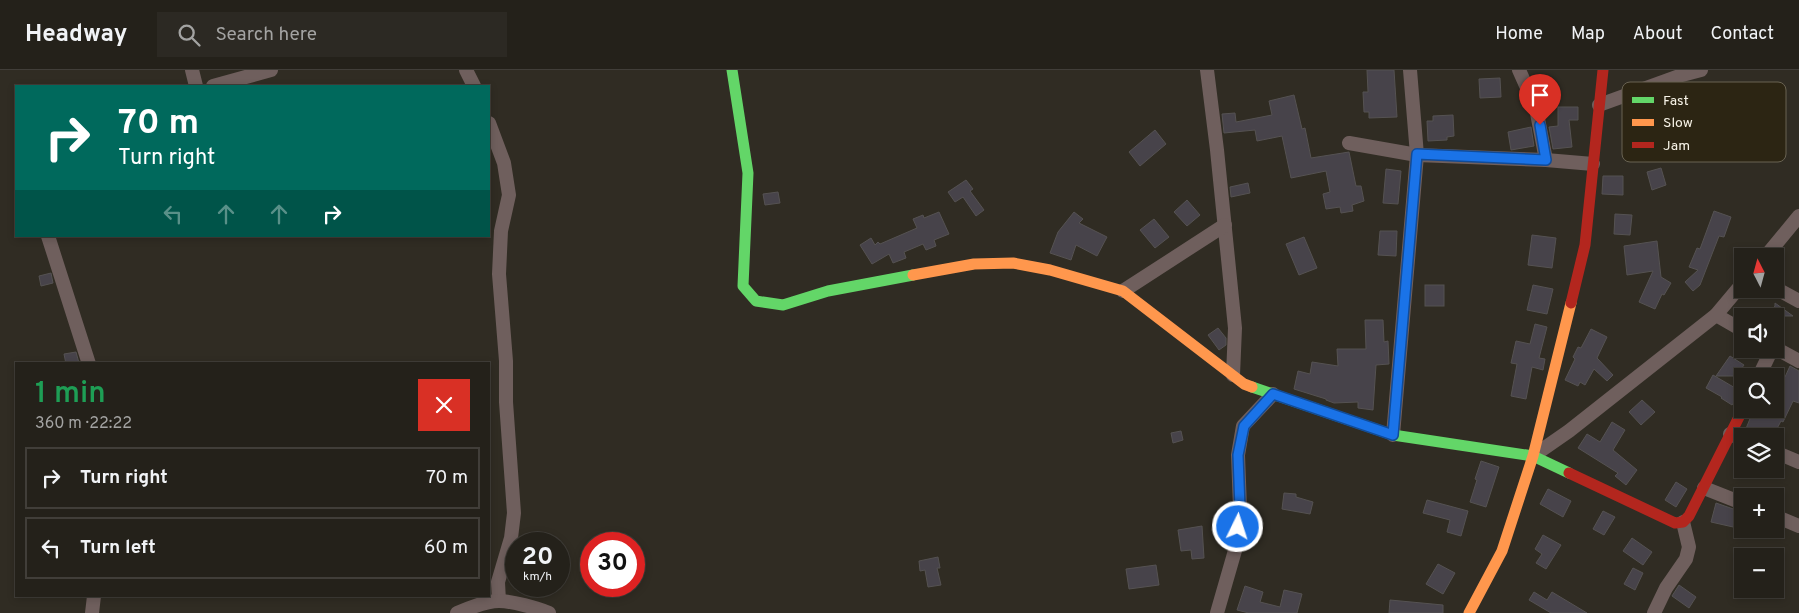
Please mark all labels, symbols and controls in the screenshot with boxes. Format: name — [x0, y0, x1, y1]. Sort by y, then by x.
search box — [157, 12, 507, 57]
text: Headway — [25, 20, 127, 50]
icon: search — [175, 21, 203, 49]
text: Search here — [215, 23, 317, 47]
text: Home — [1495, 23, 1543, 46]
text: Map — [1571, 23, 1605, 46]
text: About — [1633, 23, 1682, 46]
text: Contact — [1710, 23, 1774, 46]
pin — [1519, 74, 1561, 125]
icon: arrive — [1526, 81, 1554, 109]
legend — [1622, 82, 1786, 162]
text: Fast — [1663, 93, 1689, 110]
text: 70 m — [118, 102, 199, 146]
icon: right — [35, 105, 100, 170]
text: Slow — [1663, 115, 1693, 132]
text: Jam — [1663, 138, 1690, 155]
text: Turn right — [118, 145, 215, 172]
icon: left — [159, 200, 187, 228]
icon: ahead — [212, 200, 240, 228]
icon: ahead — [265, 200, 293, 228]
icon: right — [318, 200, 346, 228]
north arrow — [1734, 248, 1784, 298]
map controls — [1734, 248, 1784, 598]
button: sound — [1734, 308, 1784, 358]
button: search — [1734, 368, 1784, 418]
text: 1 min — [35, 376, 106, 413]
button: close — [418, 379, 470, 431]
text: 360 m · 22:22 — [35, 414, 132, 434]
button: layers — [1734, 428, 1784, 478]
icon: right — [37, 464, 65, 492]
text: Turn right — [80, 466, 168, 490]
text: 70 m — [426, 466, 468, 490]
button: + — [1734, 488, 1784, 538]
position arrow — [1211, 500, 1263, 552]
speed limit sign: 30 — [580, 532, 645, 597]
icon: left — [37, 534, 65, 562]
text: Turn left — [80, 536, 156, 560]
text: 60 m — [424, 536, 468, 560]
text: 20 — [522, 542, 553, 574]
button: − — [1734, 548, 1784, 598]
text: km/h — [523, 569, 552, 585]

